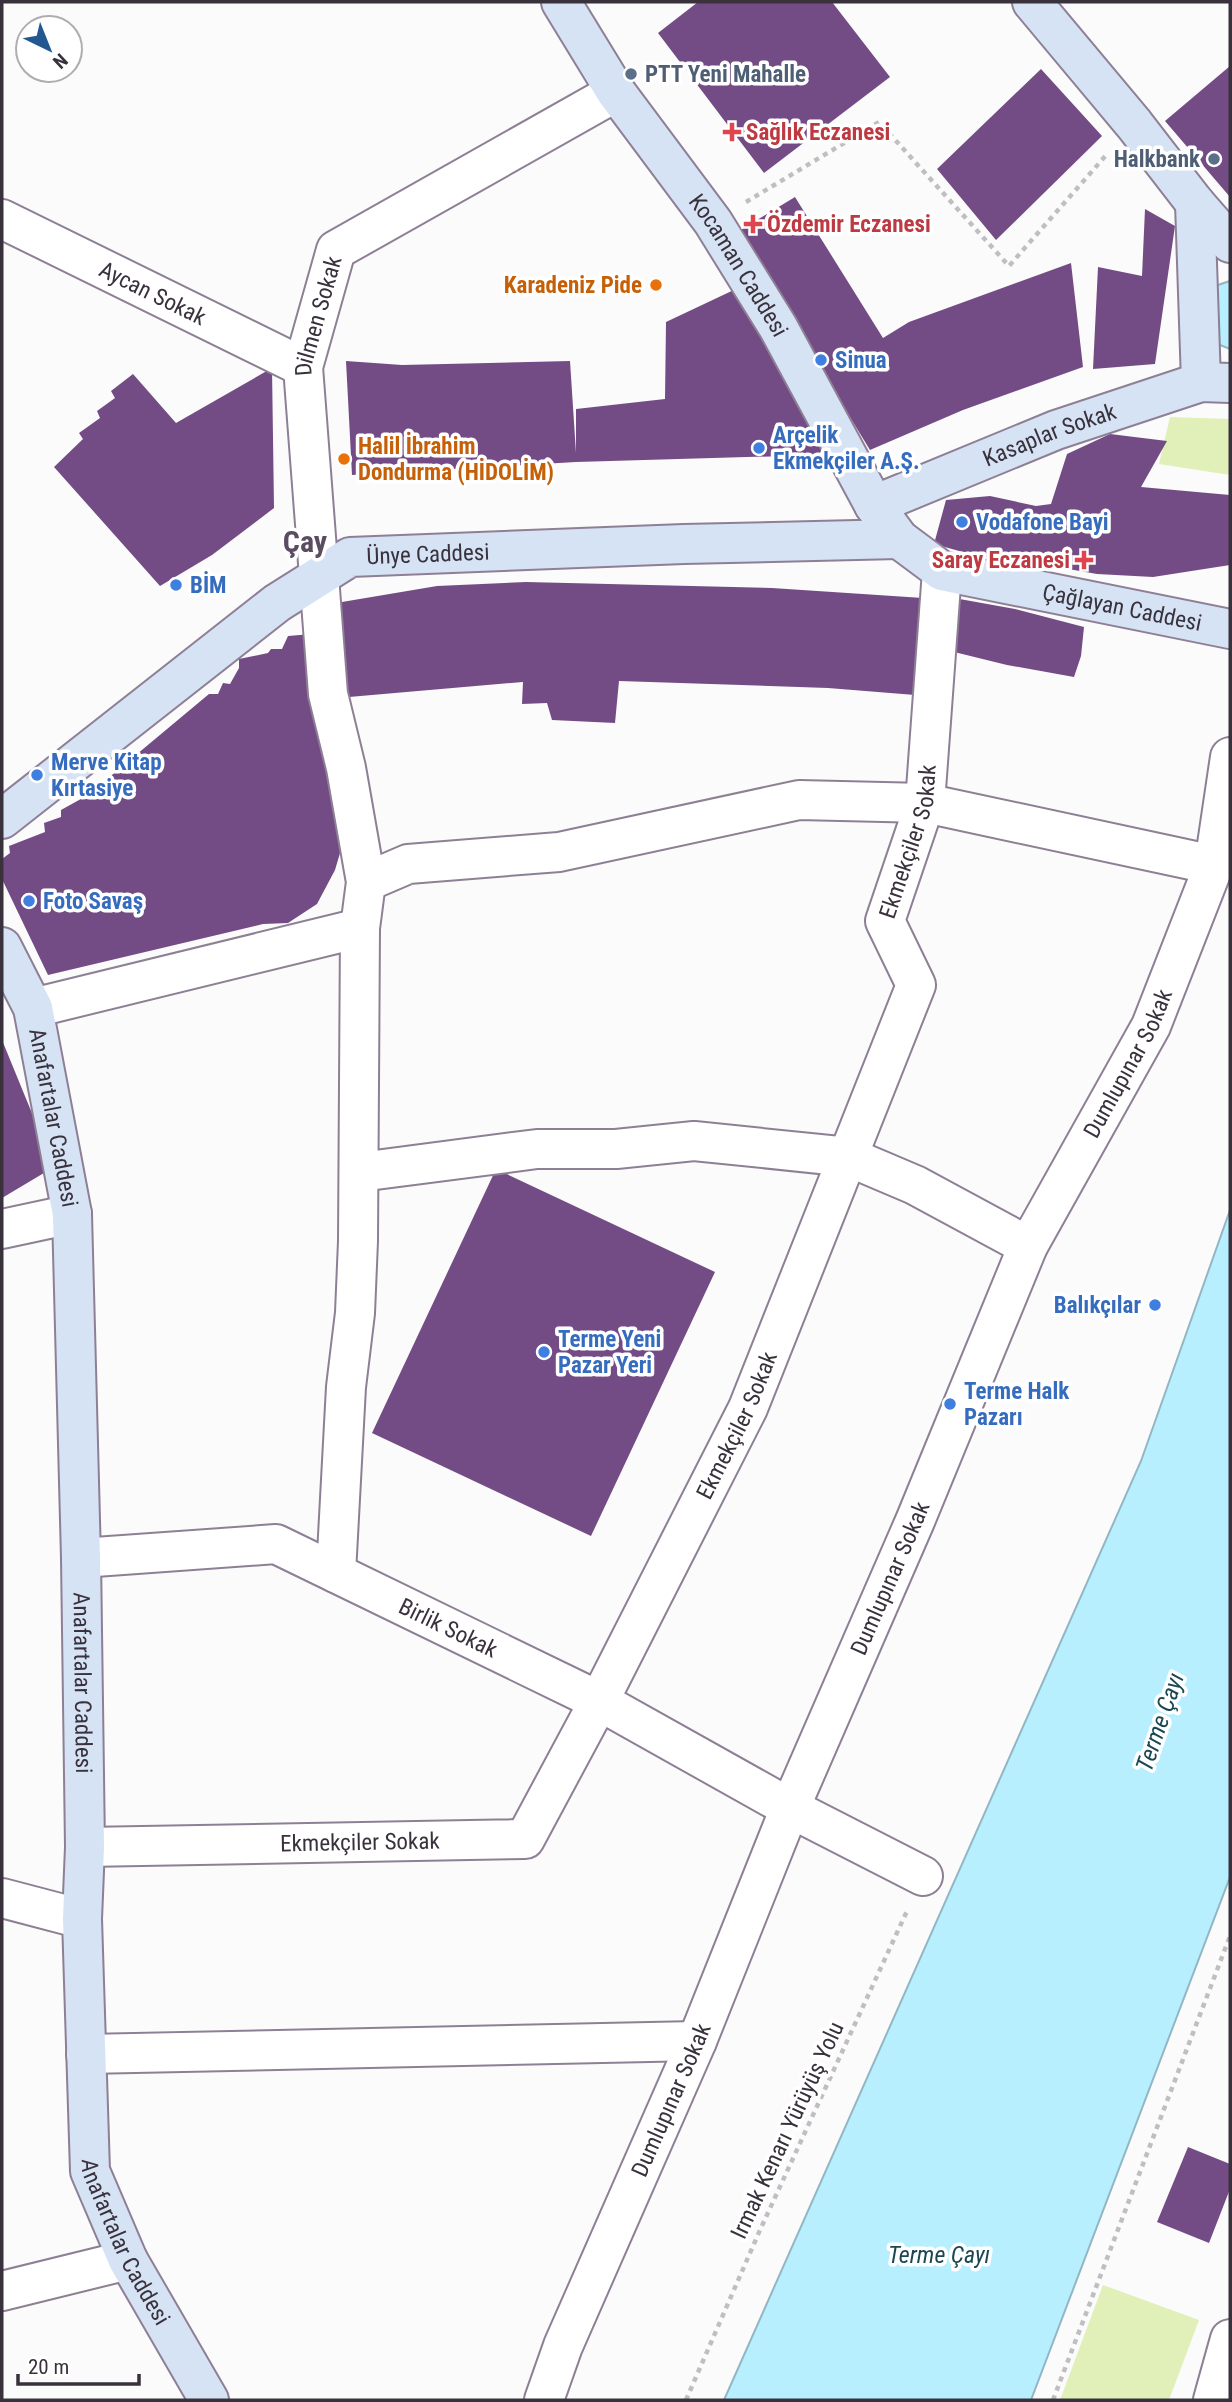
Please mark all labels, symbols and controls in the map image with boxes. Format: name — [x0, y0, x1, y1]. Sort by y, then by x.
north arrow — [14, 14, 84, 84]
text: N — [48, 49, 72, 73]
place label: PTT Yeni Mahalle — [645, 61, 806, 88]
marker: PTT Yeni Mahalle — [623, 66, 639, 82]
place label: Sağlık Eczanesi — [746, 119, 890, 146]
marker: Sağlık Eczanesi — [724, 124, 740, 140]
place label: Halkbank — [1114, 146, 1201, 173]
marker: Halkbank — [1206, 151, 1222, 167]
street label: Kocaman Caddesi — [683, 189, 794, 341]
place label: Özdemir Eczanesi — [767, 210, 931, 238]
marker: Özdemir Eczanesi — [745, 216, 761, 232]
street label: Dilmen Sokak — [290, 253, 348, 377]
street label: Aycan Sokak — [95, 256, 211, 331]
place label: Karadeniz Pide — [504, 272, 642, 299]
marker: Karadeniz Pide — [648, 277, 664, 293]
place label: Sinua — [835, 347, 887, 374]
marker: Sinua — [813, 352, 829, 368]
street label: Kasaplar Sokak — [979, 398, 1120, 473]
place label: Arçelik Ekmekçiler A.Ş. — [773, 422, 920, 475]
place label: Halil İbrahim Dondurma (HİDOLİM) — [358, 432, 554, 486]
marker: Arçelik Ekmekçiler A.Ş. — [751, 440, 767, 456]
marker: Halil İbrahim Dondurma (HİDOLİM) — [336, 451, 352, 467]
place label: Vodafone Bayi — [976, 509, 1109, 536]
marker: Vodafone Bayi — [954, 514, 970, 530]
district label: Çay — [283, 524, 328, 559]
street label: Ünye Caddesi — [366, 539, 490, 570]
place label: Saray Eczanesi — [932, 547, 1070, 574]
marker: Saray Eczanesi — [1076, 552, 1092, 568]
place label: BİM — [190, 571, 227, 599]
marker: BİM — [168, 577, 184, 593]
street label: Çağlayan Caddesi — [1040, 579, 1204, 637]
place label: Merve Kitap Kırtasiye — [51, 749, 162, 802]
street label: Ekmekçiler Sokak — [874, 763, 942, 922]
marker: Merve Kitap Kırtasiye — [29, 767, 45, 783]
place label: Foto Savaş — [43, 888, 143, 915]
marker: Foto Savaş — [21, 893, 37, 909]
street label: Dumlupınar Sokak — [1078, 985, 1178, 1143]
street label: Anafartalar Caddesi — [23, 1026, 83, 1209]
place label: Balıkçılar — [1054, 1292, 1141, 1319]
marker: Balıkçılar — [1147, 1297, 1163, 1313]
place label: Terme Yeni Pazar Yeri — [558, 1326, 661, 1379]
marker: Terme Yeni Pazar Yeri — [536, 1344, 552, 1360]
street label: Ekmekçiler Sokak — [691, 1347, 783, 1504]
place label: Terme Halk Pazarı — [964, 1378, 1070, 1431]
marker: Terme Halk Pazarı — [942, 1396, 958, 1412]
street label: Dumlupınar Sokak — [845, 1497, 936, 1659]
street label: Anafartalar Caddesi — [67, 1592, 97, 1774]
street label: Birlik Sokak — [394, 1593, 502, 1664]
water label: Terme Çayı — [1130, 1669, 1190, 1775]
street label: Ekmekçiler Sokak — [280, 1828, 441, 1857]
street label: Irmak Kenarı Yürüyüş Yolu — [725, 2017, 850, 2243]
street label: Dumlupınar Sokak — [626, 2019, 717, 2181]
street label: Anafartalar Caddesi — [76, 2159, 176, 2330]
water label: Terme Çayı — [888, 2241, 990, 2269]
scale bar — [18, 2342, 138, 2386]
text: 20 m — [28, 2355, 69, 2379]

